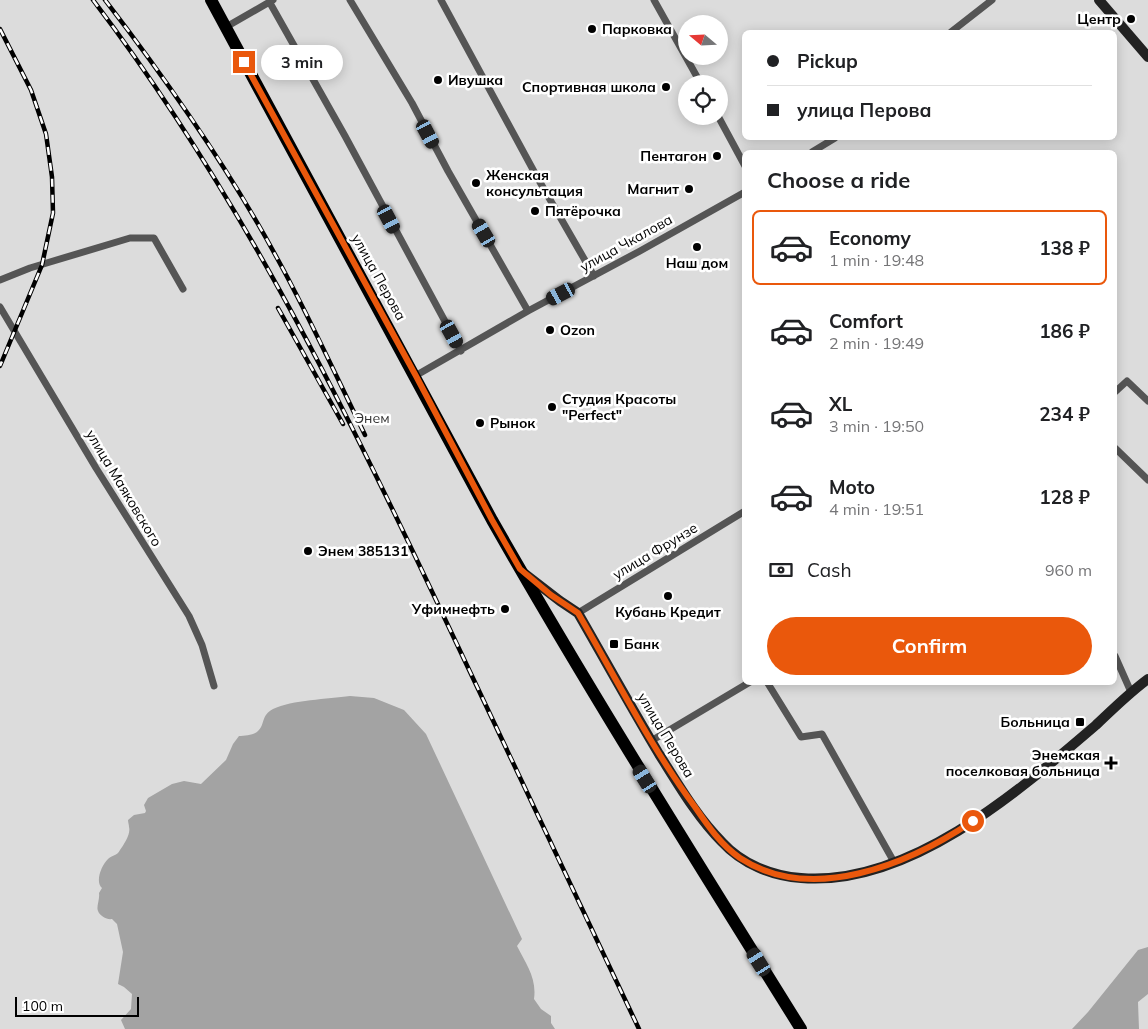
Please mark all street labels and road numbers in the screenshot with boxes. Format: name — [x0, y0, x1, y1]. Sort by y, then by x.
street label: улица Чкалова — [577, 210, 675, 276]
street label: улица Перова — [348, 231, 410, 323]
street label: улица Маяковского — [82, 426, 166, 550]
street label: улица Фрунзе — [609, 518, 701, 583]
street label: улица Перова — [634, 689, 698, 781]

